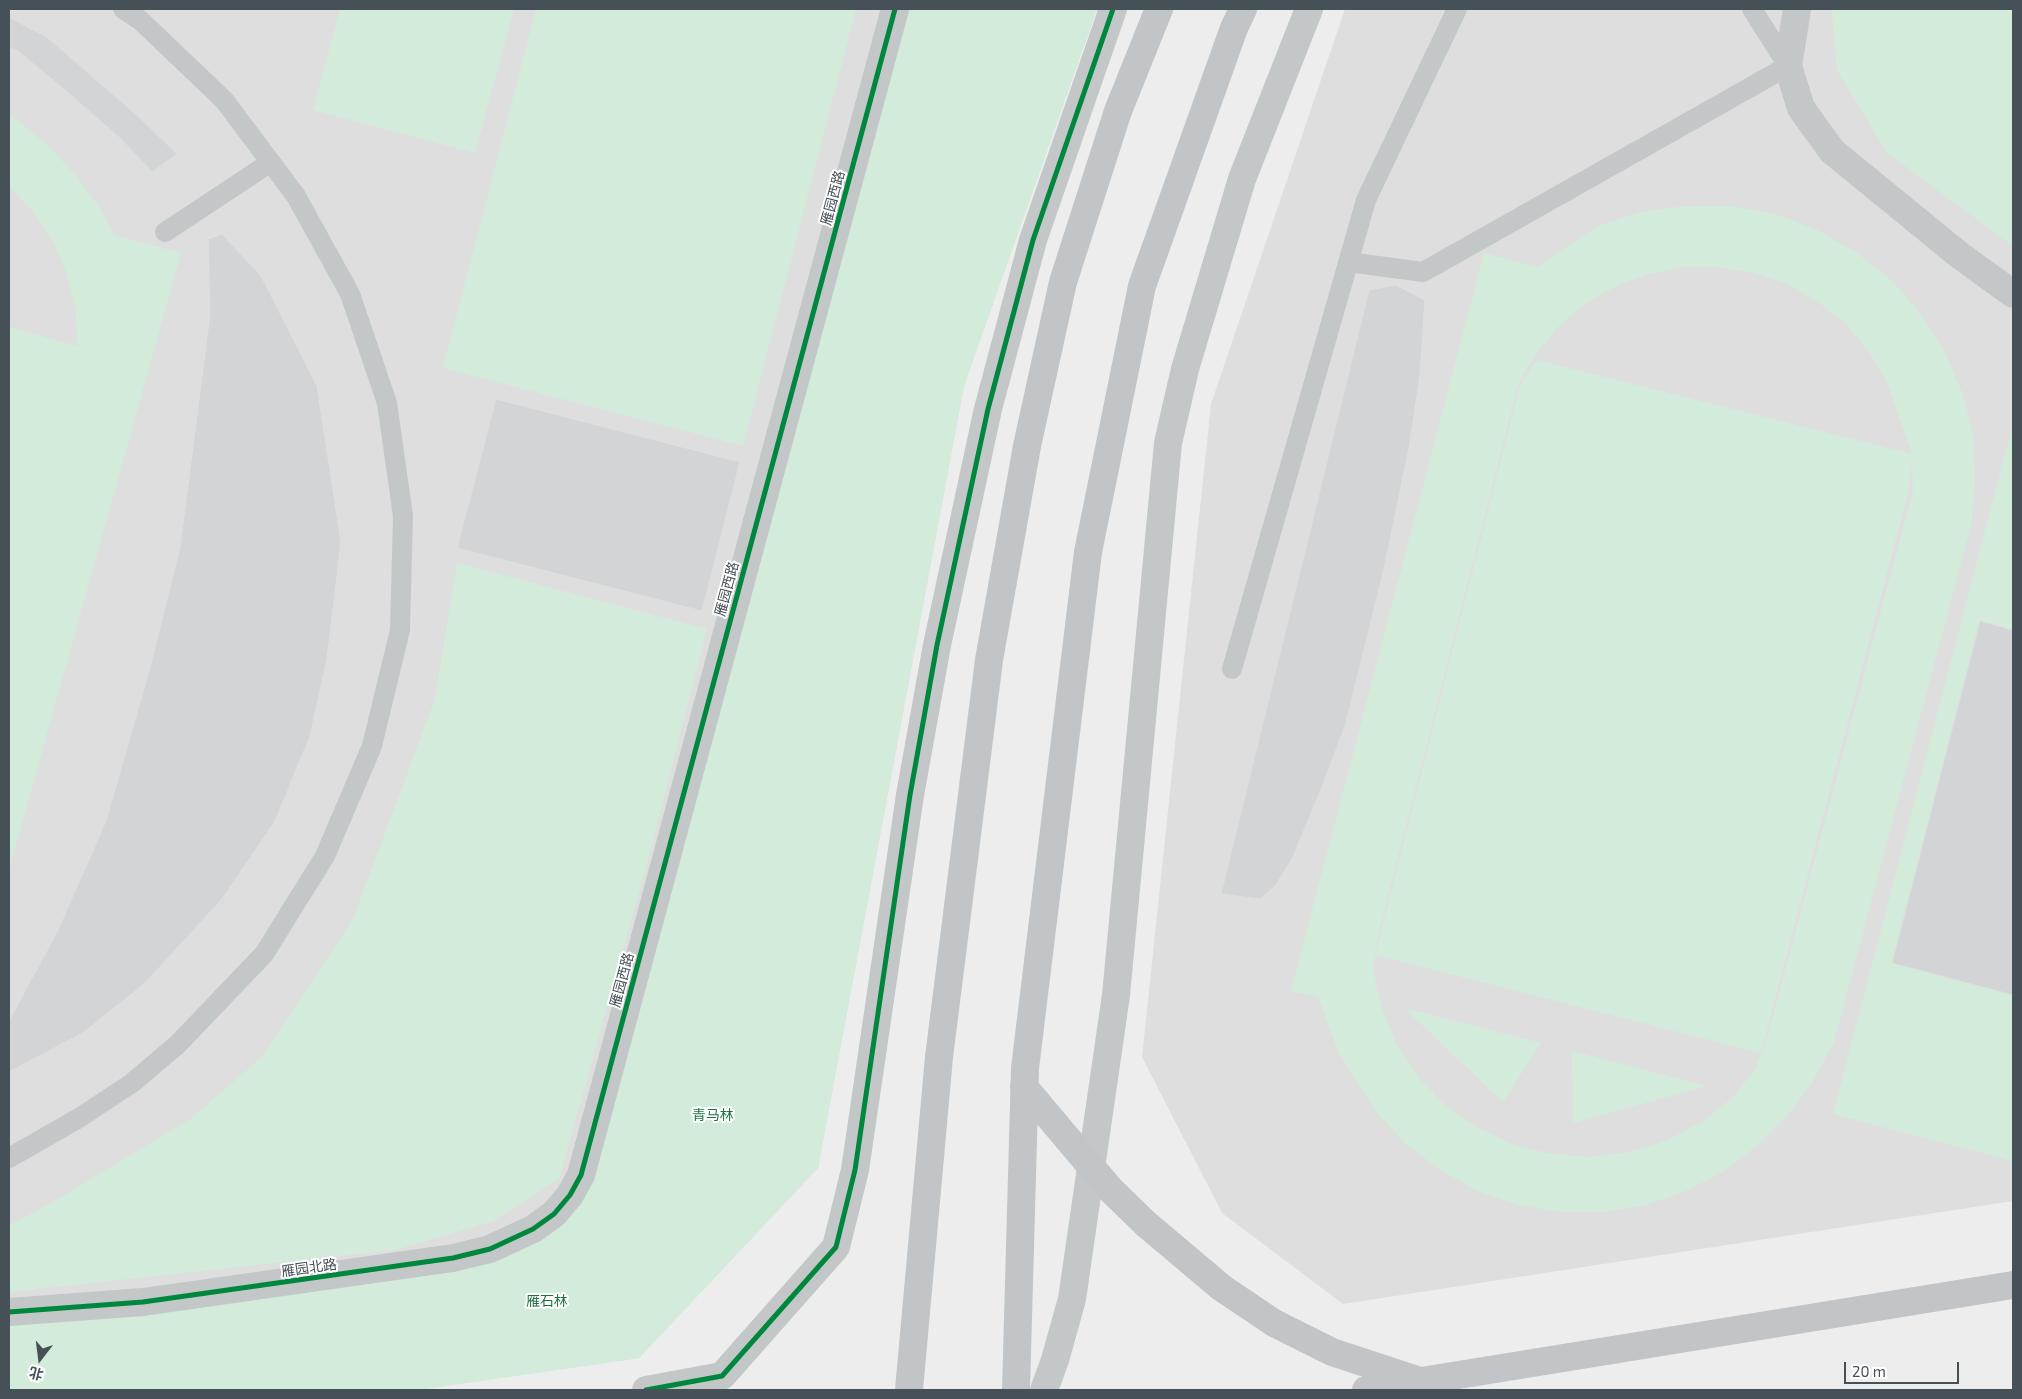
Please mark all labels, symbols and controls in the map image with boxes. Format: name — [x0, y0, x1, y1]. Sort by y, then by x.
street label: 雁园西路 — [818, 169, 848, 227]
street label: 雁园西路 — [712, 560, 742, 618]
street label: 雁园西路 — [607, 951, 637, 1009]
park label: 青马林 — [692, 1107, 734, 1123]
street label: 雁园北路 — [280, 1256, 338, 1280]
park label: 雁石林 — [526, 1293, 568, 1309]
north arrow — [15, 1334, 65, 1384]
scale bar — [1847, 1352, 1962, 1384]
text: 20 m — [1852, 1362, 1886, 1380]
text: 北 — [27, 1364, 45, 1384]

